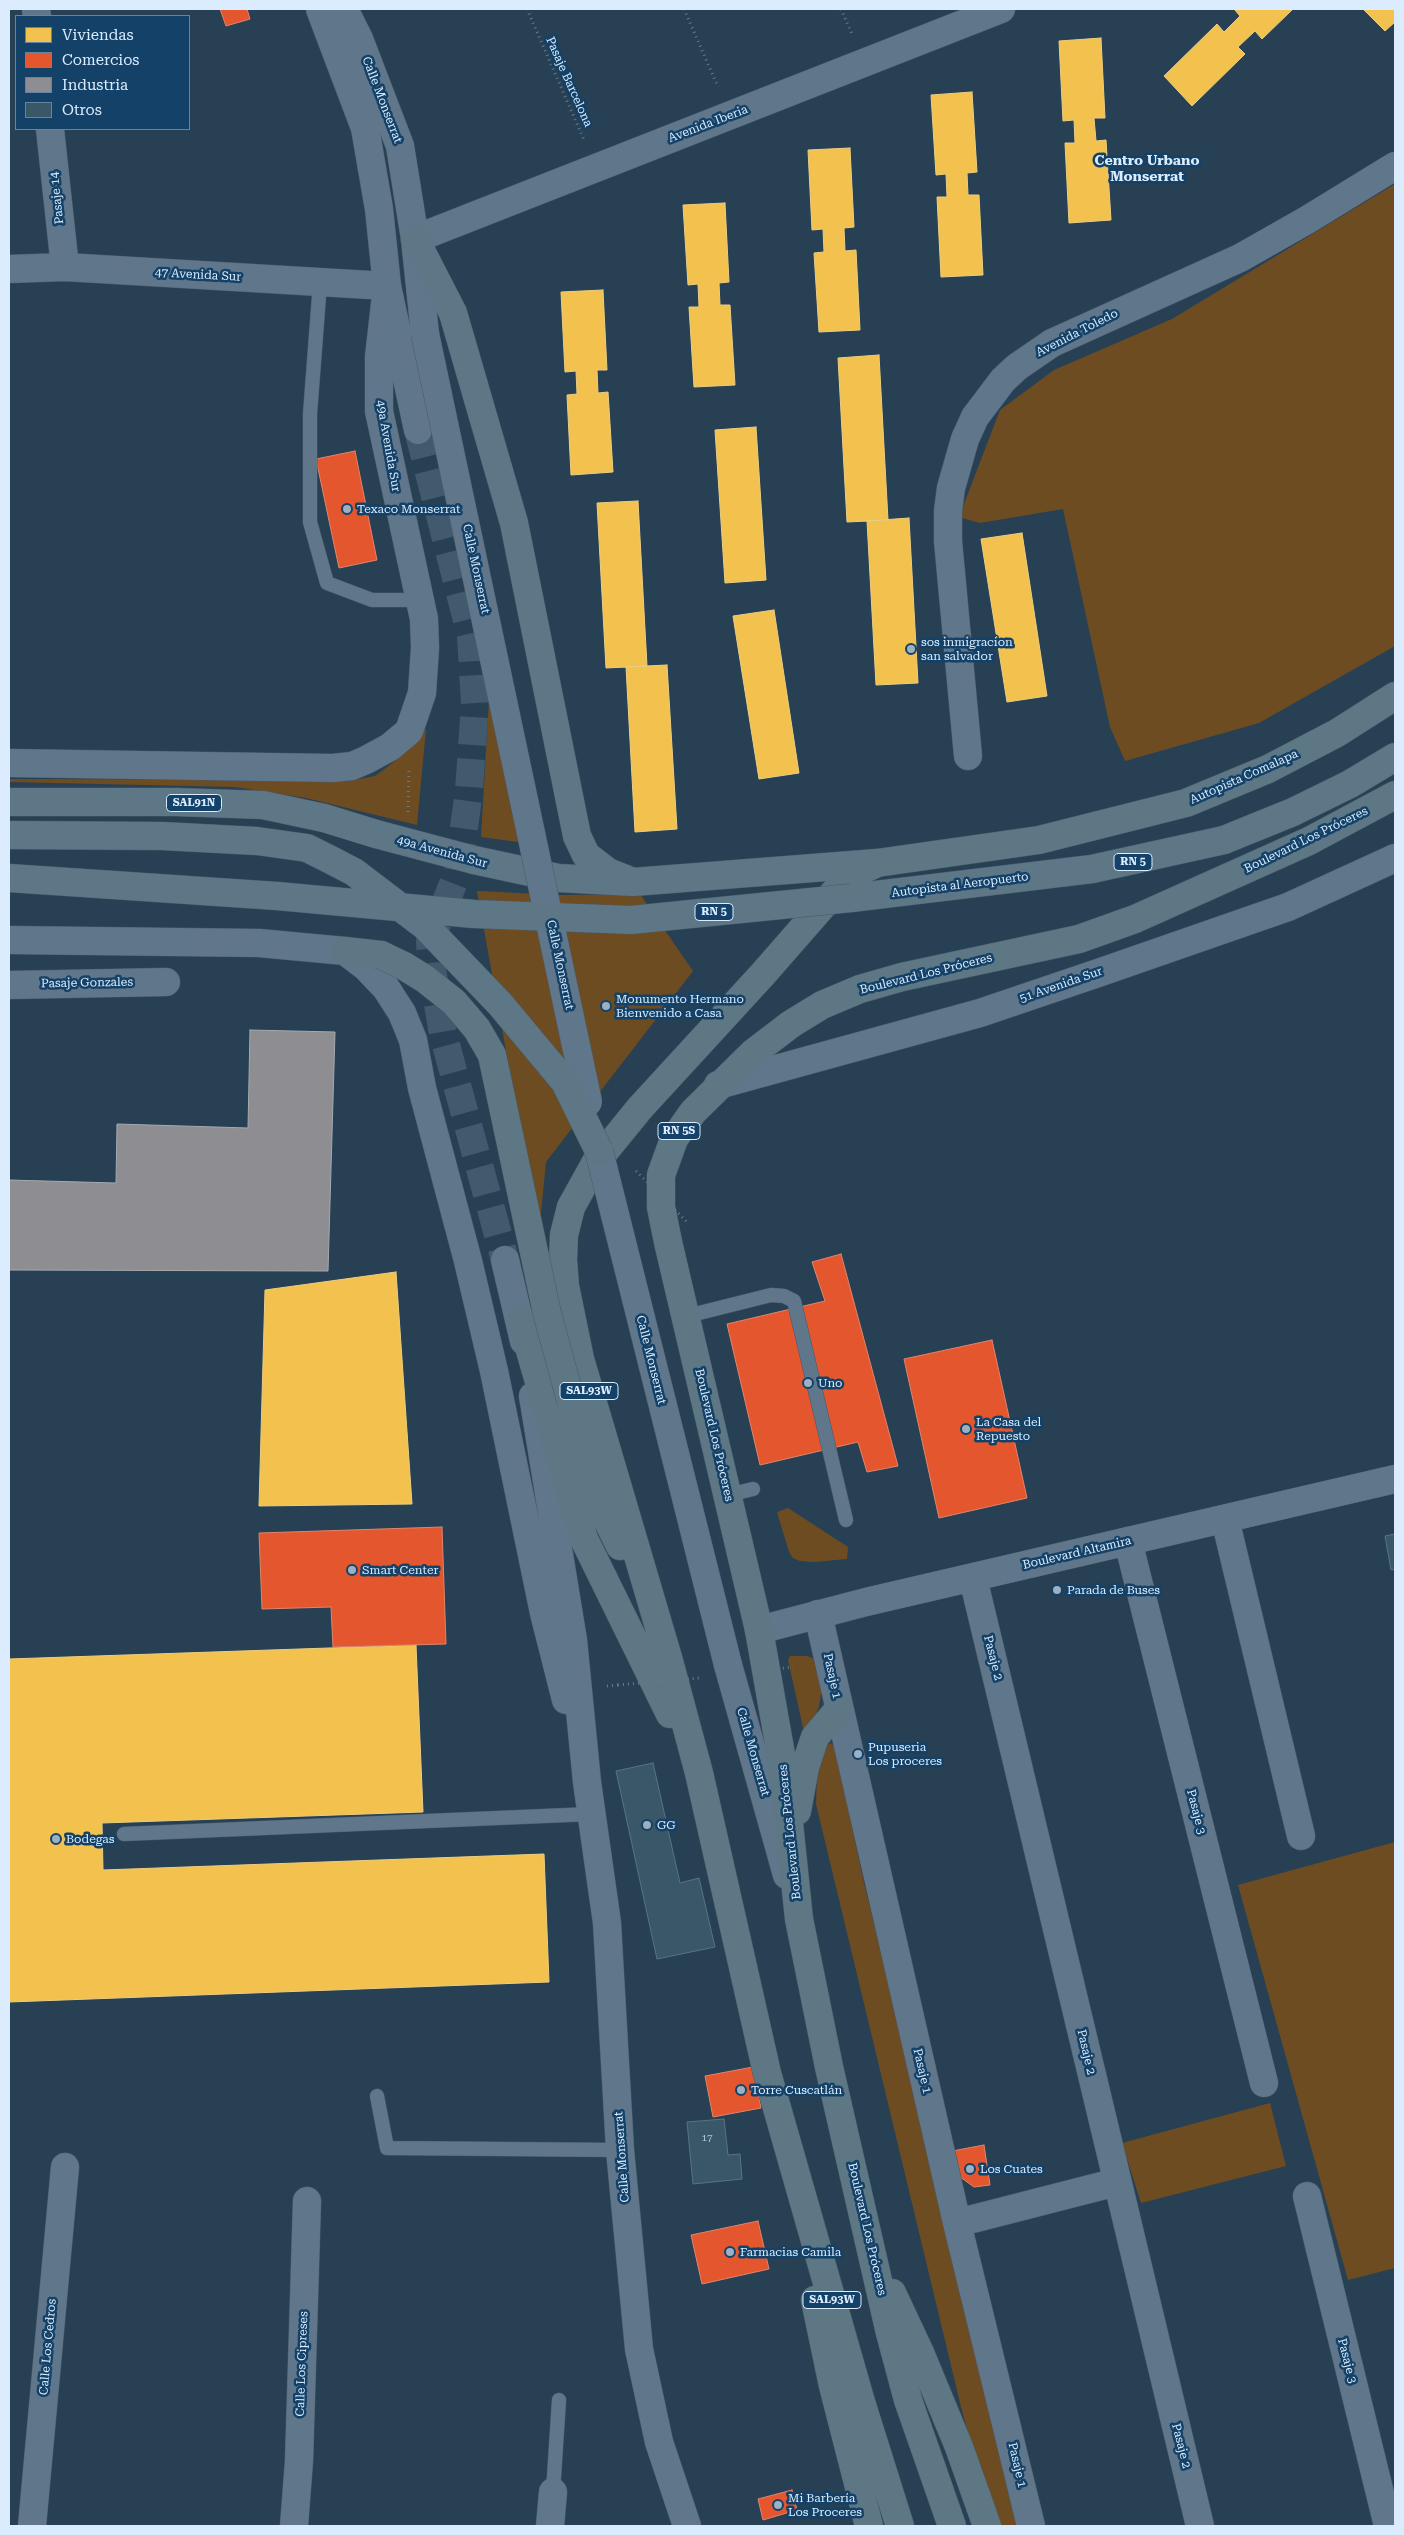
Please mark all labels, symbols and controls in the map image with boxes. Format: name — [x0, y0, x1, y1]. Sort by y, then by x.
legend — [15, 15, 190, 130]
text: Viviendas — [62, 26, 134, 44]
street label: Pasaje Barcelona — [543, 35, 595, 129]
text: Comercios — [62, 51, 139, 69]
street label: Calle Monserrat — [359, 55, 405, 145]
text: Industria — [62, 76, 128, 94]
text: Otros — [62, 101, 102, 119]
street label: Avenida Iberia — [666, 102, 750, 146]
district label: Centro Urbano Monserrat — [1095, 153, 1199, 186]
street label: Pasaje 14 — [47, 171, 67, 225]
street label: 47 Avenida Sur — [154, 266, 242, 284]
street label: Avenida Toledo — [1034, 306, 1120, 360]
street label: 49a Avenida Sur — [373, 399, 403, 493]
place label: Texaco Monserrat — [357, 502, 460, 516]
marker: Texaco Monserrat — [341, 503, 353, 515]
street label: Calle Monserrat — [459, 523, 493, 615]
place label: sos inmigracion san salvador — [921, 635, 1013, 663]
marker: sos inmigracion san salvador — [905, 643, 917, 655]
street label: Autopista Comalapa — [1188, 747, 1300, 807]
road number: SAL91N — [166, 794, 222, 811]
street label: Boulevard Los Próceres — [1242, 804, 1370, 876]
street label: 49a Avenida Sur — [395, 833, 489, 871]
road number: RN 5 — [1114, 854, 1152, 870]
street label: Autopista al Aeropuerto — [891, 869, 1029, 901]
road number: RN 5 — [695, 904, 733, 920]
street label: Calle Monserrat — [543, 919, 577, 1011]
street label: Boulevard Los Próceres — [858, 951, 994, 997]
street label: 51 Avenida Sur — [1018, 964, 1104, 1006]
street label: Pasaje Gonzales — [41, 975, 133, 991]
place label: Monumento Hermano Bienvenido a Casa — [616, 992, 744, 1020]
marker: Monumento Hermano Bienvenido a Casa — [600, 1000, 612, 1012]
road number: RN 5S — [658, 1122, 700, 1140]
street label: Calle Monserrat — [633, 1314, 669, 1406]
street label: Boulevard Los Próceres — [692, 1367, 736, 1503]
place label: Uno — [818, 1376, 842, 1390]
marker: Uno — [802, 1377, 814, 1389]
road number: SAL93W — [560, 1382, 618, 1400]
place label: La Casa del Repuesto — [976, 1415, 1041, 1443]
marker: La Casa del Repuesto — [960, 1423, 972, 1435]
street label: Boulevard Altamira — [1021, 1533, 1133, 1573]
place label: Smart Center — [362, 1563, 438, 1577]
marker: Smart Center — [346, 1564, 358, 1576]
place label: Parada de Buses — [1067, 1583, 1160, 1597]
marker: Parada de Buses — [1051, 1584, 1063, 1596]
street label: Pasaje 2 — [980, 1634, 1006, 1682]
street label: Pasaje 1 — [820, 1652, 844, 1700]
street label: Calle Monserrat — [733, 1706, 773, 1798]
place label: Pupuseria Los proceres — [868, 1740, 942, 1768]
marker: Pupuseria Los proceres — [852, 1748, 864, 1760]
street label: Boulevard Los Próceres — [776, 1764, 804, 1900]
street label: Pasaje 3 — [1183, 1788, 1209, 1836]
place label: GG — [657, 1818, 676, 1832]
marker: GG — [641, 1819, 653, 1831]
place label: Bodegas — [66, 1832, 115, 1846]
marker: Bodegas — [50, 1833, 62, 1845]
street label: Pasaje 2 — [1074, 2028, 1098, 2076]
street label: Pasaje 1 — [910, 2047, 934, 2095]
place label: Torre Cuscatlán — [751, 2083, 842, 2097]
marker: Torre Cuscatlán — [735, 2084, 747, 2096]
street label: Calle Monserrat — [612, 2111, 632, 2203]
house number: 17 — [701, 2132, 713, 2144]
street label: Boulevard Los Próceres — [845, 2161, 889, 2297]
place label: Los Cuates — [980, 2162, 1043, 2176]
marker: Los Cuates — [964, 2163, 976, 2175]
place label: Farmacias Camila — [740, 2245, 841, 2259]
marker: Farmacias Camila — [724, 2246, 736, 2258]
road number: SAL93W — [803, 2292, 861, 2308]
street label: Calle Los Cedros — [37, 2298, 59, 2396]
street label: Calle Los Cipreses — [293, 2311, 311, 2417]
street label: Pasaje 3 — [1334, 2337, 1360, 2385]
street label: Pasaje 2 — [1168, 2422, 1194, 2470]
street label: Pasaje 1 — [1005, 2441, 1029, 2489]
place label: Mi Barbería Los Proceres — [788, 2491, 862, 2519]
marker: Mi Barbería Los Proceres — [772, 2499, 784, 2511]

